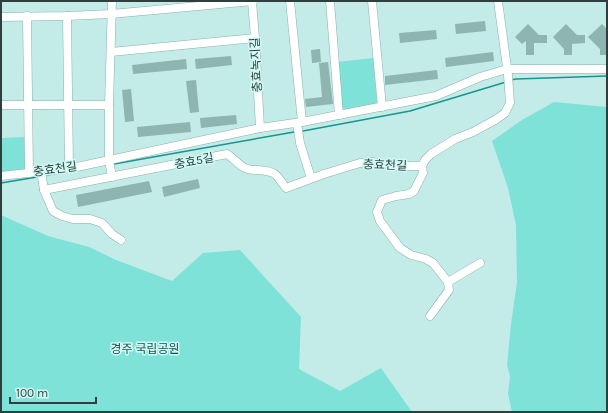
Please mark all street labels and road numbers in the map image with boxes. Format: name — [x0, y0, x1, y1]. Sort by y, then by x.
street label: 충효녹지길 — [248, 37, 264, 93]
street label: 충효5길 — [173, 150, 215, 172]
street label: 충효천길 — [363, 157, 407, 173]
street label: 충효천길 — [32, 159, 78, 179]

